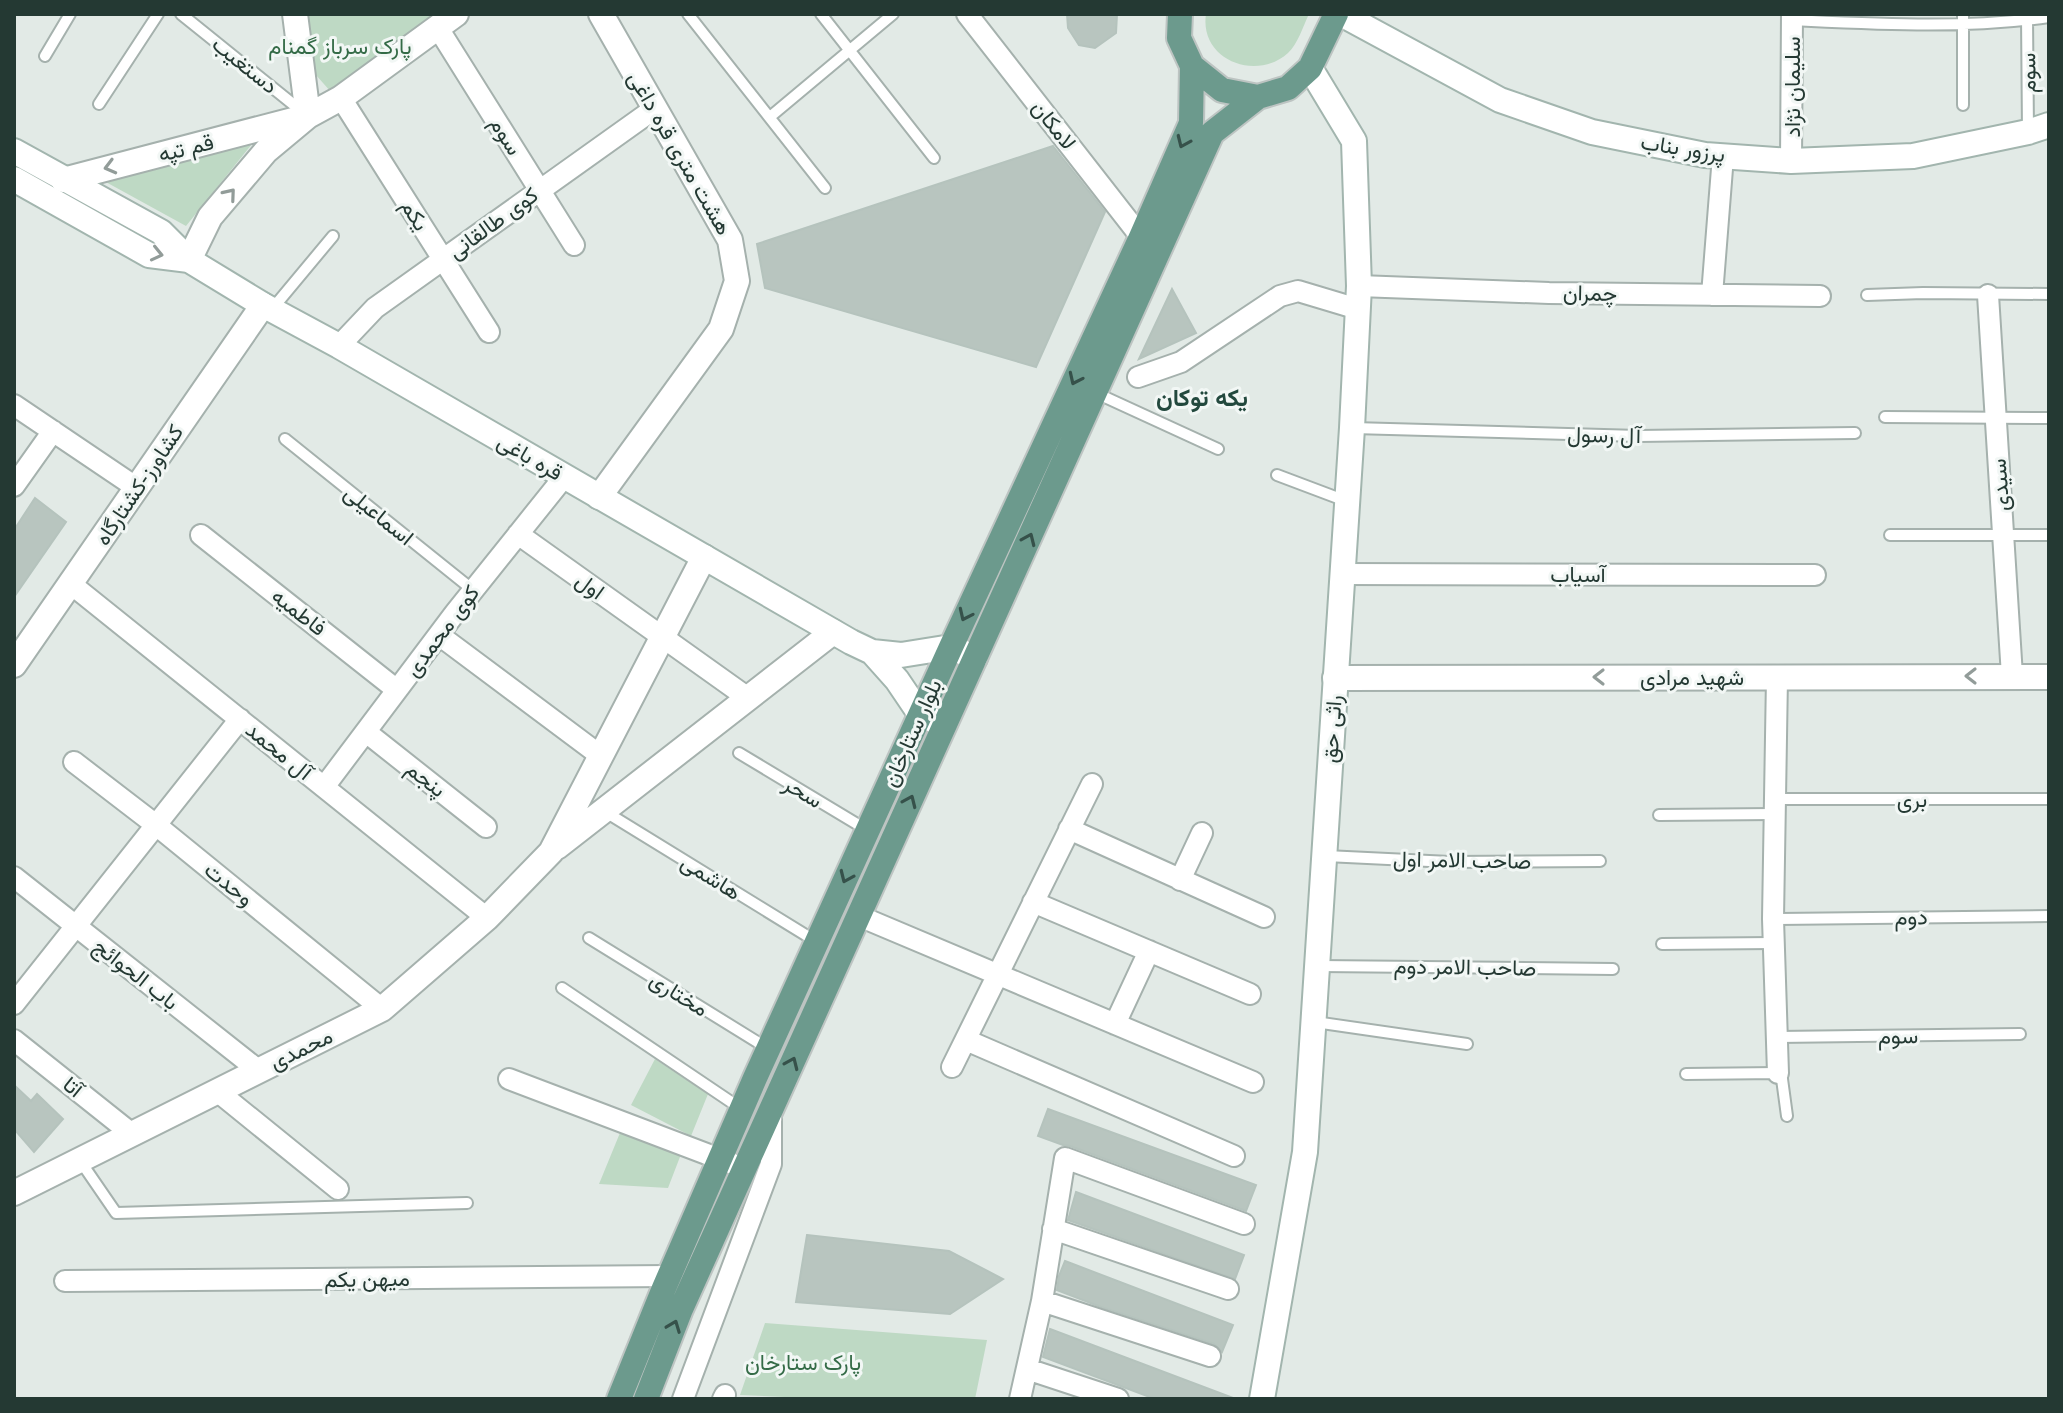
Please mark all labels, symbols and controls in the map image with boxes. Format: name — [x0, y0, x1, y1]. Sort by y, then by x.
street label: دستغیب — [207, 31, 283, 99]
park label: پارک سرباز گمنام — [268, 34, 412, 61]
street label: سلیمان نژاد — [1780, 36, 1806, 138]
street label: سوم — [2015, 53, 2043, 93]
street label: هشت متری قره داغی — [622, 67, 737, 240]
street label: لامکان — [1027, 95, 1081, 155]
street label: سوم — [483, 112, 527, 161]
street label: قم تپه — [156, 129, 217, 169]
street label: پرزور بناب — [1639, 129, 1727, 169]
one-way arrow — [1176, 134, 1192, 148]
one-way arrow — [103, 158, 117, 175]
street label: کوی طالقانی — [443, 182, 544, 265]
one-way arrow — [220, 189, 235, 204]
street label: یکم — [394, 195, 434, 236]
one-way arrow — [149, 245, 163, 262]
street label: چمران — [1563, 280, 1617, 308]
one-way arrow — [1069, 371, 1085, 385]
district label: یکه توکان — [1156, 384, 1248, 413]
street label: کشاورز-کشتارگاه — [90, 420, 189, 550]
street label: آل رسول — [1567, 422, 1643, 449]
street label: قره باغی — [492, 428, 567, 486]
street label: سیدی — [1986, 458, 2015, 512]
street label: اسماعیلی — [339, 480, 419, 551]
one-way arrow — [1019, 532, 1035, 547]
street label: آسیاب — [1550, 562, 1608, 587]
street label: اول — [570, 567, 609, 605]
street label: کوی محمدی — [400, 580, 485, 682]
street label: فاطمیه — [267, 583, 331, 641]
one-way arrow — [959, 606, 975, 621]
street label: شهید مرادی — [1640, 665, 1744, 691]
one-way arrow — [1964, 667, 1977, 685]
one-way arrow — [1592, 668, 1605, 686]
street label: بلوار ستارخان — [877, 676, 948, 791]
street label: راثی حق — [1317, 694, 1348, 764]
street label: آل محمد — [241, 717, 319, 786]
street label: پنجم — [400, 756, 451, 804]
street label: سحر — [778, 770, 827, 814]
street label: بری — [1897, 787, 1927, 813]
one-way arrow — [900, 794, 916, 809]
street label: صاحب الامر اول — [1393, 846, 1531, 875]
street label: هاشمی — [676, 849, 745, 906]
street label: وحدت — [199, 857, 258, 912]
one-way arrow — [840, 869, 856, 883]
street label: دوم — [1894, 904, 1928, 932]
street label: باب الحوائج — [87, 933, 183, 1016]
street label: صاحب الامر دوم — [1393, 953, 1537, 983]
street label: مختاری — [645, 966, 713, 1022]
street label: محمدی — [266, 1023, 337, 1076]
street label: سوم — [1878, 1023, 1918, 1051]
one-way arrow — [782, 1057, 798, 1072]
street label: آتا — [58, 1072, 89, 1104]
street label: میهن یکم — [324, 1266, 410, 1294]
one-way arrow — [664, 1320, 681, 1334]
park label: پارک ستارخان — [745, 1350, 861, 1377]

